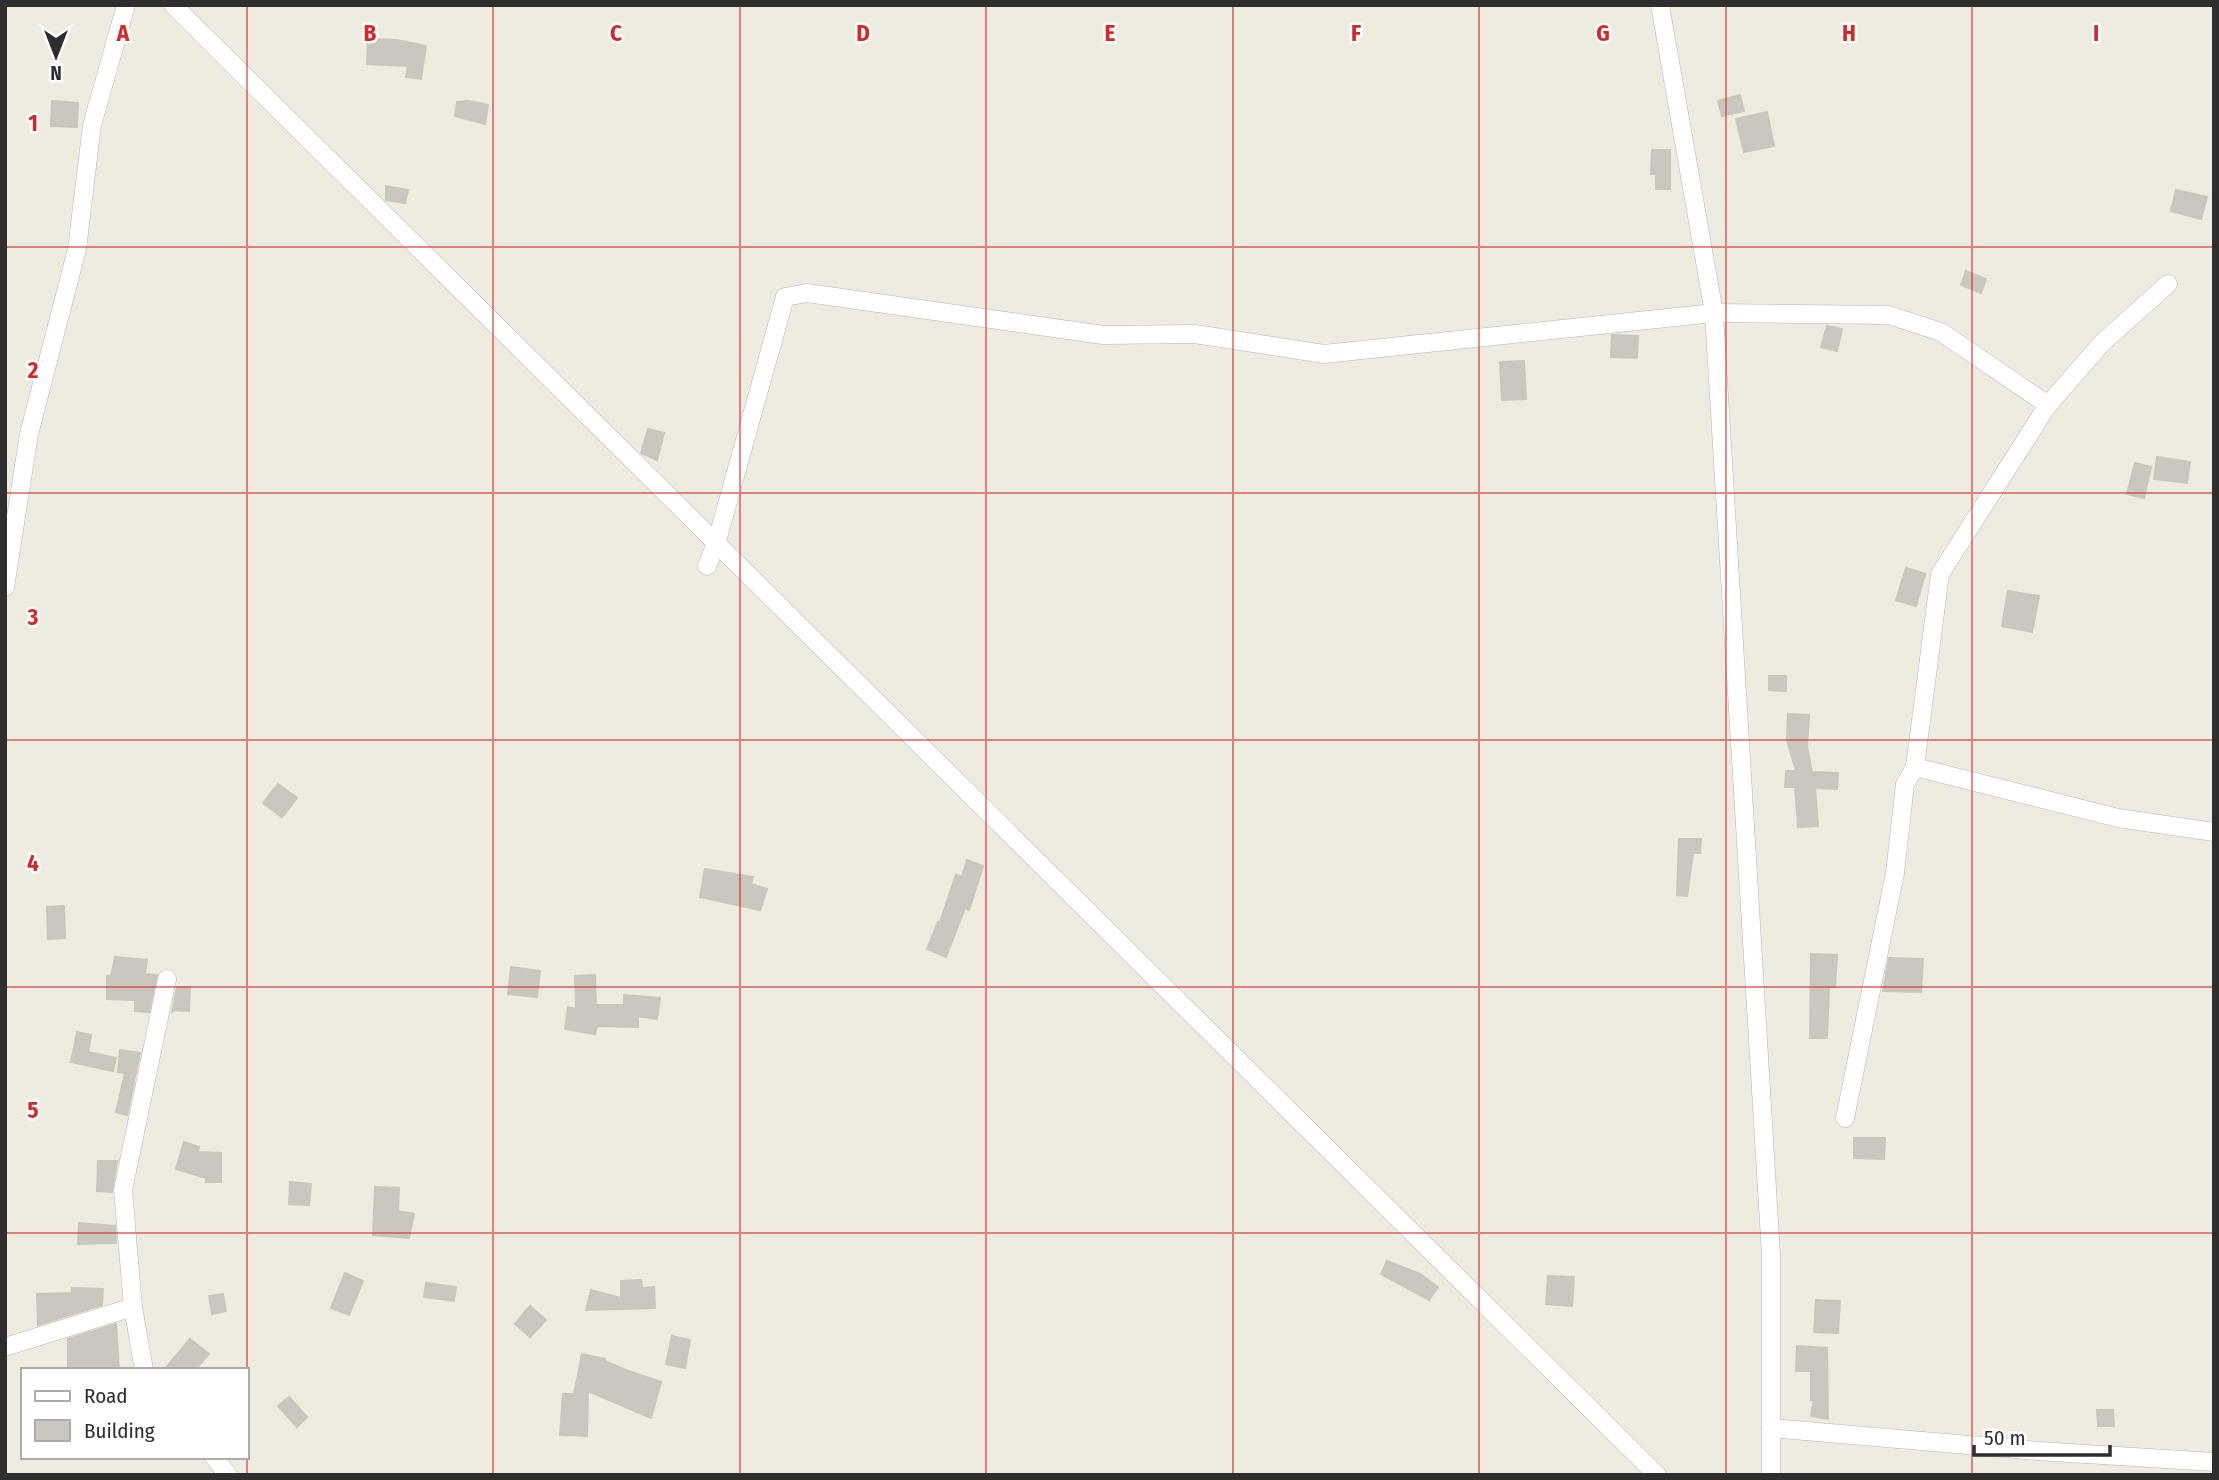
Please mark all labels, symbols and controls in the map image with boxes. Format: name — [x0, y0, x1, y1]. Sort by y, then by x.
text: A — [116, 19, 130, 47]
text: B — [364, 19, 377, 47]
text: C — [610, 19, 622, 47]
text: D — [856, 19, 870, 47]
text: E — [1105, 19, 1116, 47]
text: F — [1351, 19, 1361, 47]
text: G — [1596, 19, 1610, 47]
text: H — [1842, 19, 1856, 47]
text: I — [2093, 19, 2099, 47]
north arrow — [21, 21, 91, 91]
text: N — [50, 61, 62, 84]
text: 1 — [28, 109, 38, 137]
text: 2 — [27, 356, 39, 384]
text: 3 — [27, 603, 39, 631]
text: 4 — [27, 849, 39, 877]
text: 5 — [27, 1096, 39, 1124]
legend — [21, 1368, 248, 1459]
text: Road — [84, 1383, 128, 1409]
scale bar — [1974, 1414, 2110, 1458]
text: Building — [84, 1418, 155, 1444]
text: 50 m — [1984, 1425, 2026, 1451]

